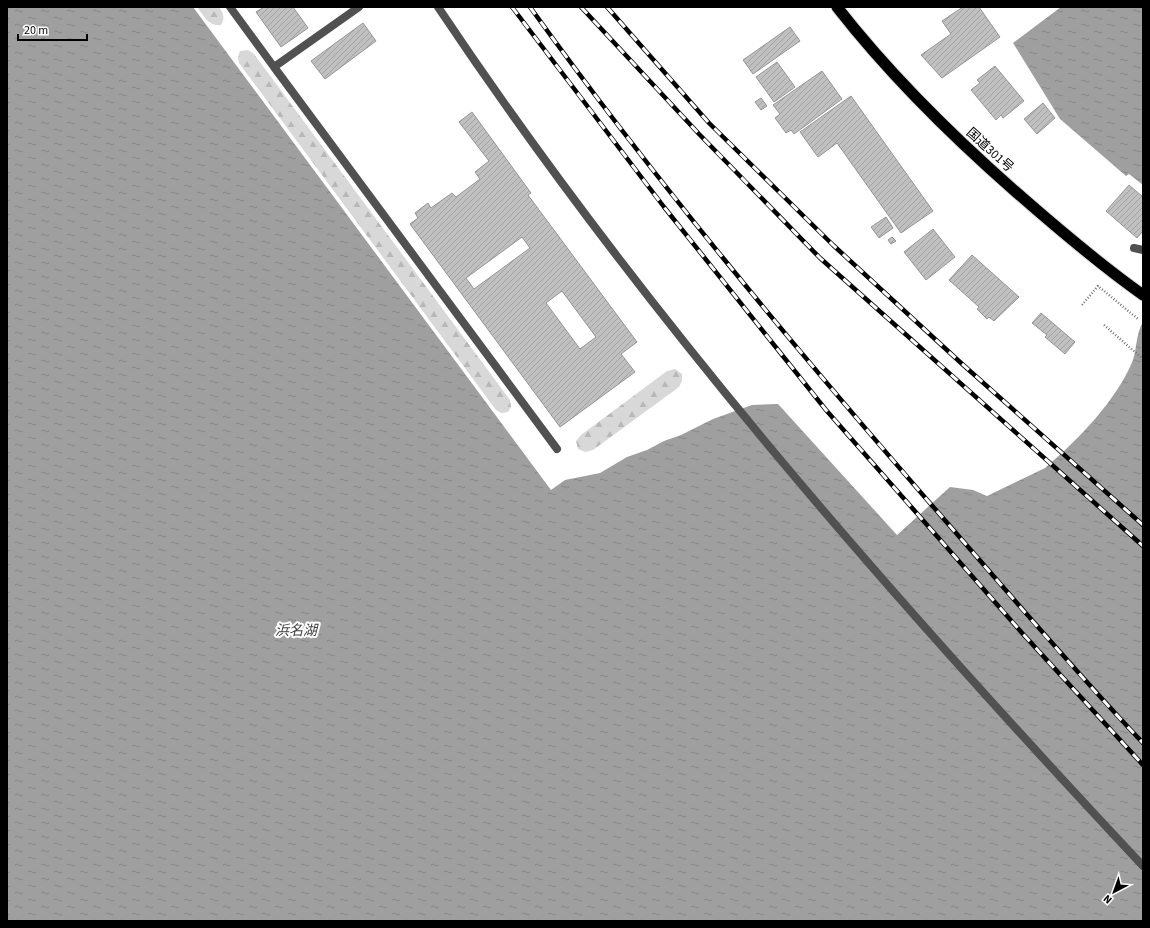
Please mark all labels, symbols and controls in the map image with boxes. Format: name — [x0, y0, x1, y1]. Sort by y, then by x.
scale bar — [18, 16, 87, 42]
text: 20 m — [24, 22, 48, 39]
street label: 国道301号 — [962, 124, 1018, 176]
water label: 浜名湖 — [275, 621, 319, 641]
north arrow — [1094, 872, 1134, 912]
text: N — [1100, 891, 1115, 907]

